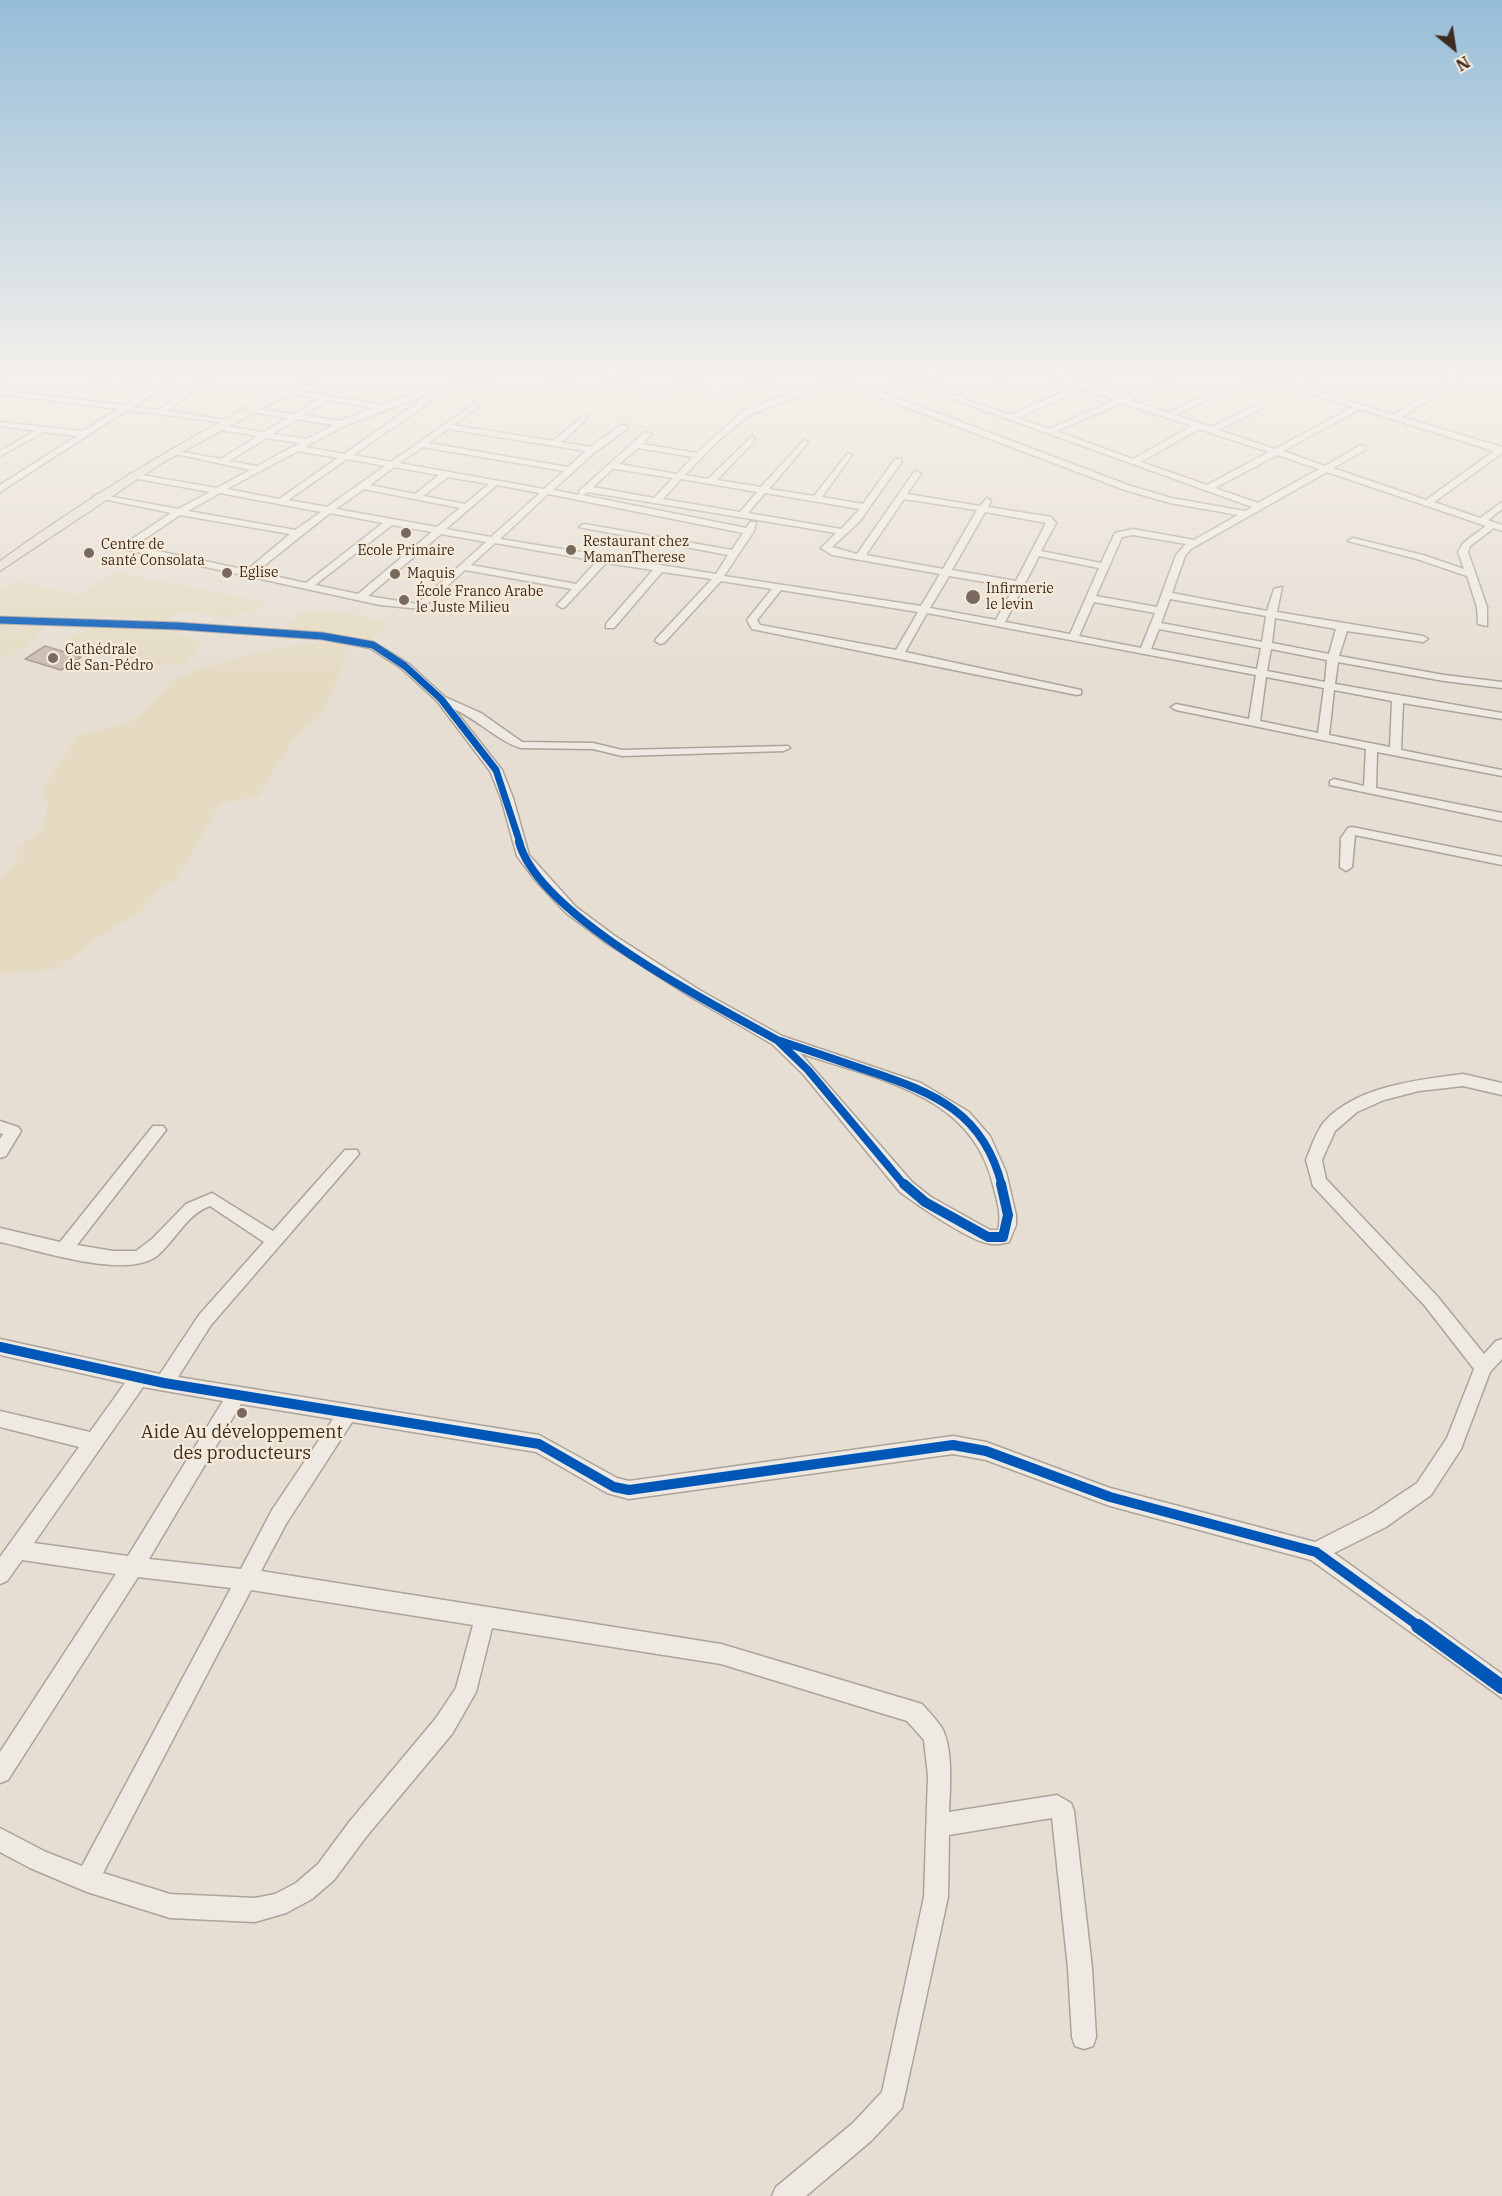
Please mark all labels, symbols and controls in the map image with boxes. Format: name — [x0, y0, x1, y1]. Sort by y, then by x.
north arrow — [1424, 18, 1484, 78]
text: N — [1453, 52, 1473, 75]
marker: Ecole Primaire — [399, 526, 413, 540]
place label: Restaurant chez MamanTherese — [583, 534, 689, 566]
place label: Centre de santé Consolata — [101, 537, 205, 570]
place label: Ecole Primaire — [357, 543, 455, 559]
marker: Restaurant chez MamanTherese — [564, 543, 578, 557]
marker: Centre de santé Consolata — [82, 546, 96, 560]
place label: Eglise — [239, 565, 278, 581]
marker: Eglise — [220, 566, 234, 580]
place label: Maquis — [407, 566, 455, 582]
marker: Maquis — [388, 567, 402, 581]
place label: Infirmerie le levin — [986, 581, 1054, 614]
place label: École Franco Arabe le Juste Milieu — [416, 584, 544, 616]
marker: Infirmerie le levin — [964, 588, 982, 606]
marker: École Franco Arabe le Juste Milieu — [397, 593, 411, 607]
place label: Cathédrale de San-Pédro — [65, 642, 153, 674]
marker: Cathédrale de San-Pédro — [46, 651, 60, 665]
marker: Aide Au développement des producteurs — [235, 1406, 249, 1420]
place label: Aide Au développement des producteurs — [141, 1422, 343, 1464]

